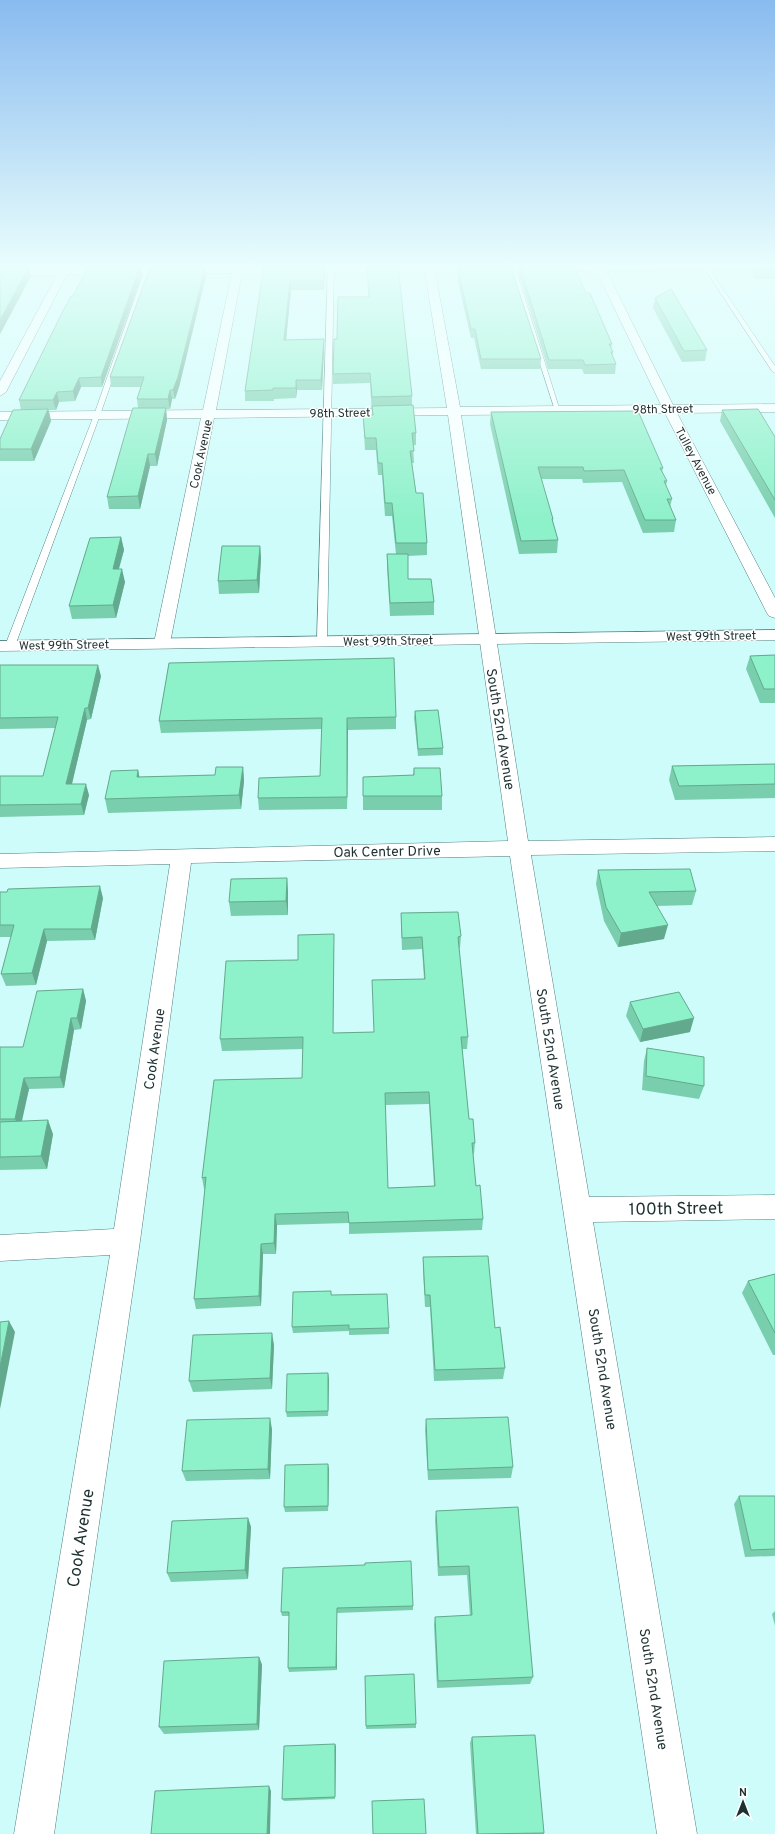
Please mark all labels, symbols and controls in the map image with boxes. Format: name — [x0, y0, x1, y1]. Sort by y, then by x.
street label: 98th Street — [632, 401, 694, 419]
street label: 98th Street — [309, 405, 371, 423]
street label: Cook Avenue — [187, 418, 217, 490]
street label: Tulley Avenue — [671, 425, 720, 498]
street label: West 99th Street — [666, 628, 756, 646]
street label: West 99th Street — [343, 633, 433, 651]
street label: West 99th Street — [19, 637, 109, 655]
street label: South 52nd Avenue — [482, 667, 518, 791]
street label: Oak Center Drive — [333, 843, 441, 862]
street label: South 52nd Avenue — [532, 987, 568, 1111]
street label: Cook Avenue — [141, 1007, 170, 1091]
street label: 100th Street — [629, 1198, 723, 1222]
street label: South 52nd Avenue — [584, 1307, 620, 1431]
street label: Cook Avenue — [63, 1487, 101, 1589]
street label: South 52nd Avenue — [635, 1627, 671, 1751]
north arrow — [723, 1782, 763, 1822]
text: N — [739, 1786, 747, 1800]

